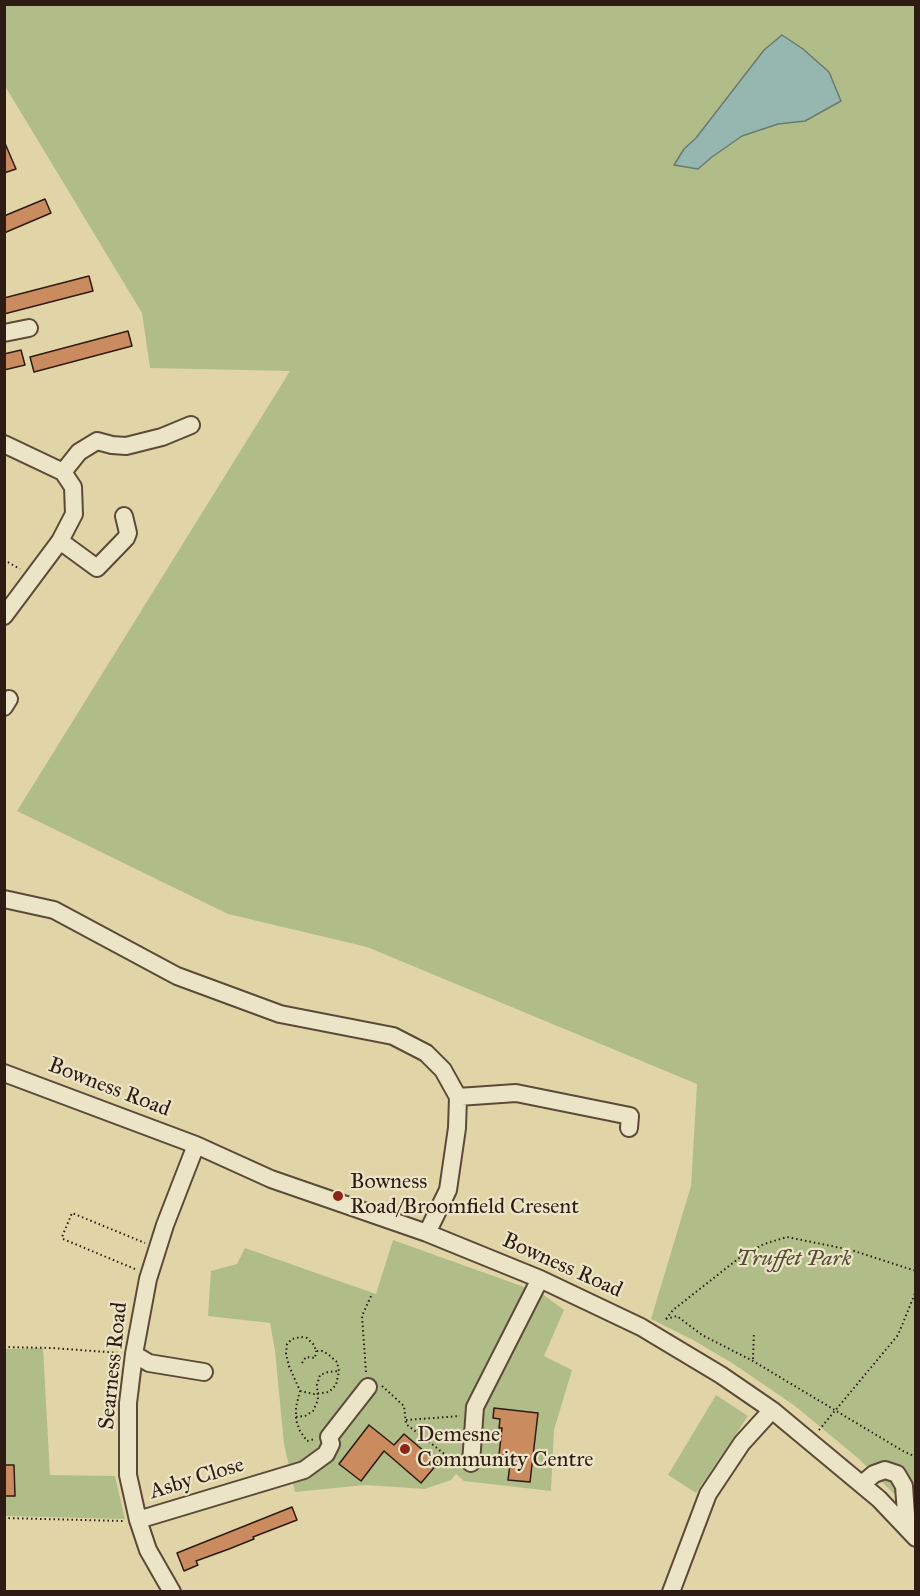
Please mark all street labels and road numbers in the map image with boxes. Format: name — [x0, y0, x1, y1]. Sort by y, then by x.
street label: Bowness Road — [44, 1053, 174, 1123]
street label: Bowness Road — [498, 1228, 626, 1304]
street label: Searness Road — [94, 1301, 134, 1431]
street label: Asby Close — [146, 1452, 248, 1506]

